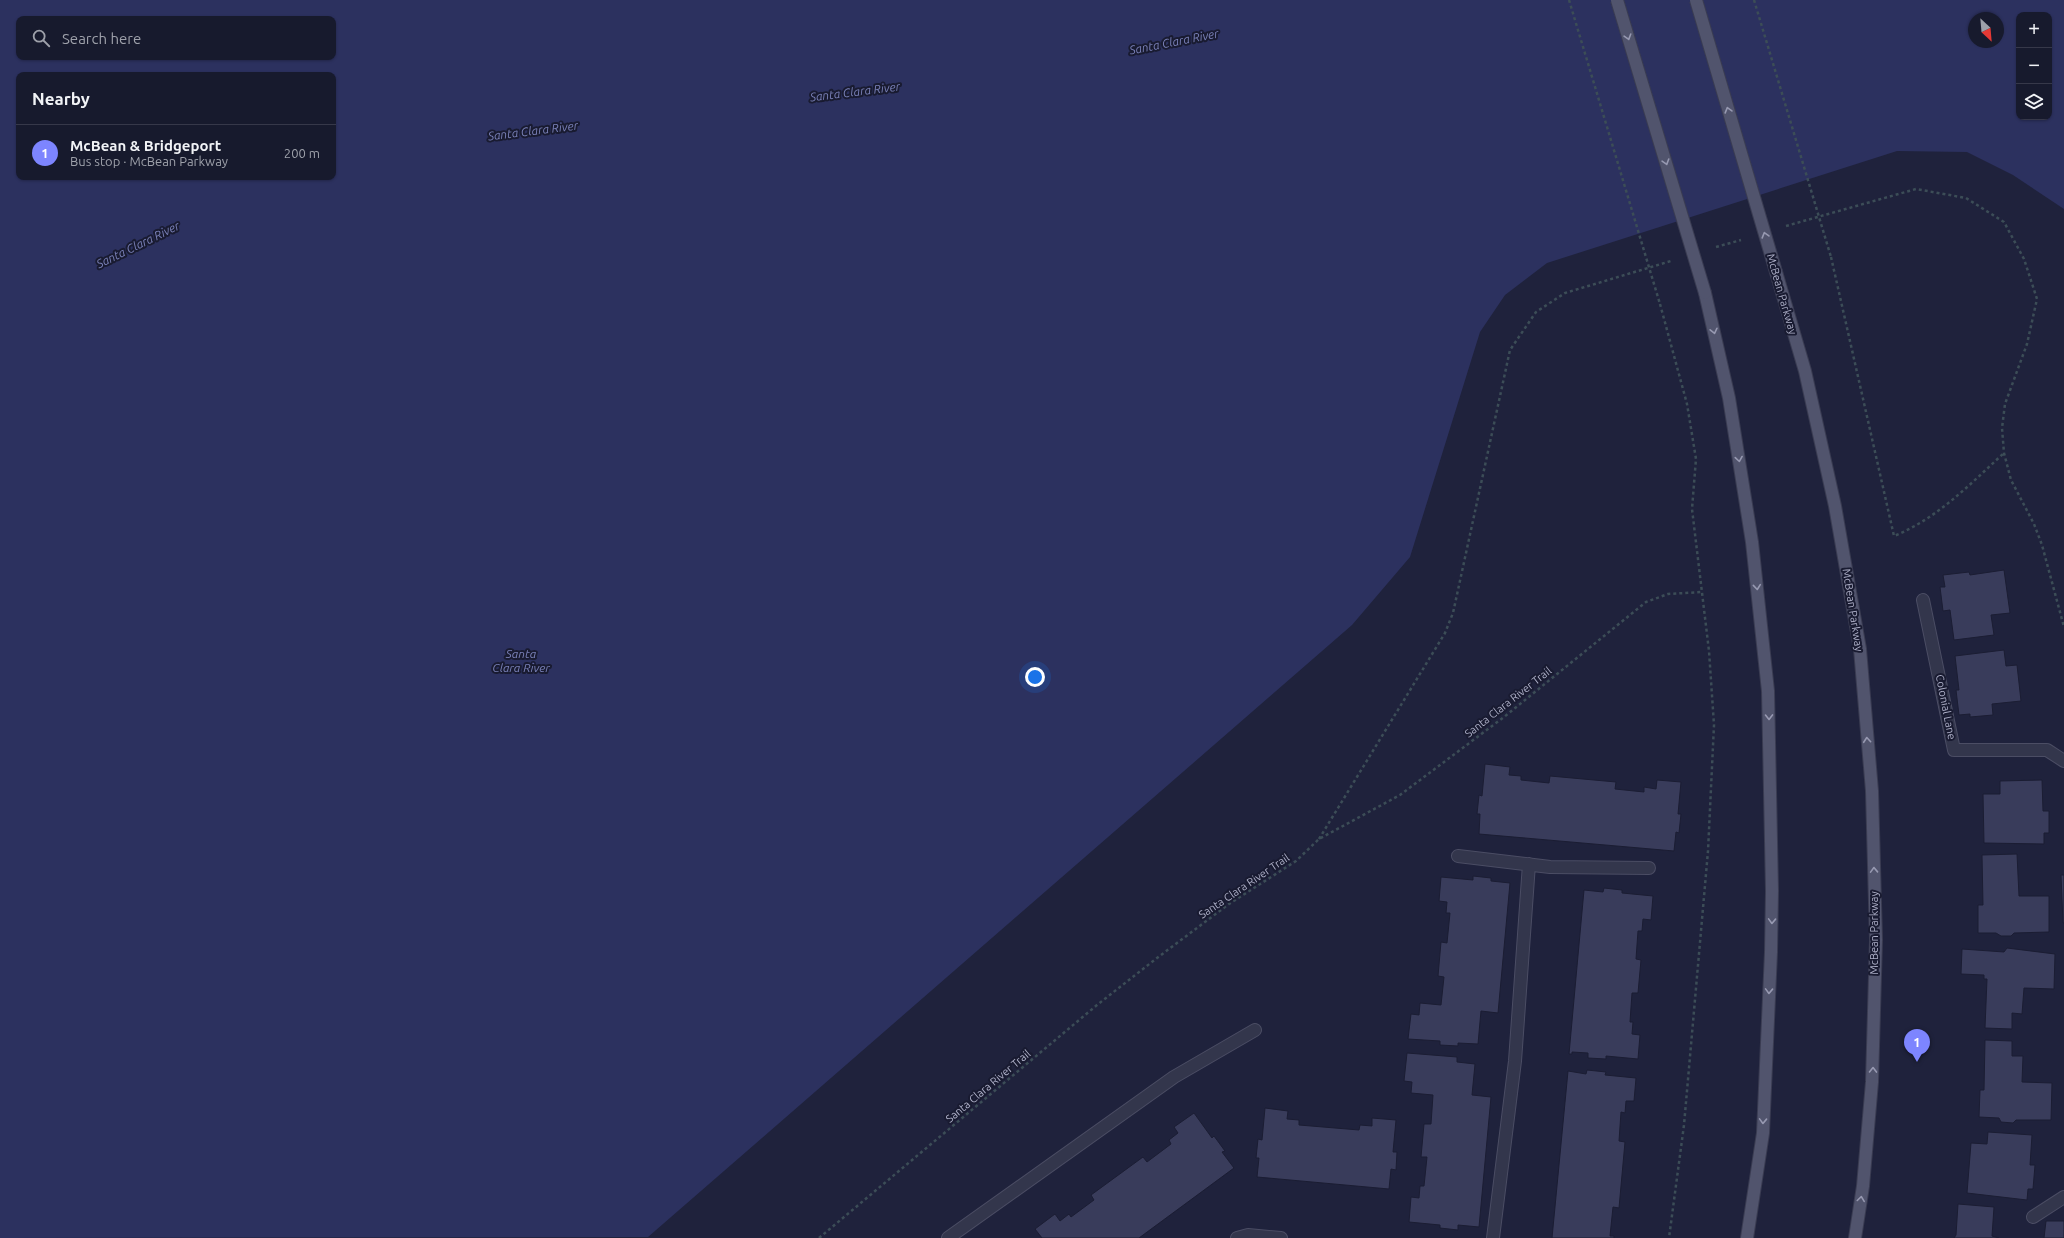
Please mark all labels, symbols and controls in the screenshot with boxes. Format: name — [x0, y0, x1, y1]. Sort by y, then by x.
north arrow — [1968, 12, 2004, 48]
map controls — [2016, 12, 2052, 120]
button: + — [2016, 12, 2052, 48]
search box — [16, 16, 336, 60]
water label: Santa Clara River — [1127, 26, 1220, 57]
icon: search — [30, 27, 52, 49]
text: Search here — [62, 30, 141, 47]
one-way arrow — [1623, 34, 1632, 41]
button: − — [2016, 48, 2052, 84]
water label: Santa Clara River — [808, 79, 901, 104]
button: layers — [2016, 84, 2052, 120]
text: Nearby — [32, 89, 90, 108]
one-way arrow — [1724, 107, 1733, 114]
water label: Santa Clara River — [486, 118, 579, 143]
text: McBean & Bridgeport — [70, 137, 221, 154]
text: 1 — [41, 146, 49, 160]
text: 200 m — [284, 146, 320, 160]
text: Bus stop · McBean Parkway — [70, 154, 228, 168]
one-way arrow — [1661, 158, 1670, 165]
water label: Santa Clara River — [93, 219, 182, 271]
one-way arrow — [1761, 232, 1770, 239]
street label: McBean Parkway — [1765, 252, 1799, 336]
one-way arrow — [1709, 328, 1717, 334]
one-way arrow — [1734, 456, 1743, 462]
street label: McBean Parkway — [1841, 568, 1866, 653]
one-way arrow — [1752, 584, 1761, 590]
water label: Santa Clara River — [492, 647, 550, 674]
street label: Santa Clara River Trail — [1462, 664, 1554, 740]
your location — [1025, 667, 1045, 687]
street label: Colonial Lane — [1934, 673, 1958, 741]
one-way arrow — [1765, 714, 1773, 720]
one-way arrow — [1863, 737, 1872, 743]
street label: Santa Clara River Trail — [1196, 851, 1292, 921]
one-way arrow — [1870, 867, 1878, 873]
street label: McBean Parkway — [1868, 891, 1880, 975]
one-way arrow — [1767, 918, 1776, 925]
one-way arrow — [1765, 988, 1773, 994]
pin: 1 — [1904, 1029, 1930, 1062]
street label: Santa Clara River Trail — [943, 1047, 1033, 1125]
one-way arrow — [1868, 1067, 1877, 1073]
one-way arrow — [1759, 1118, 1768, 1124]
one-way arrow — [1856, 1196, 1865, 1202]

